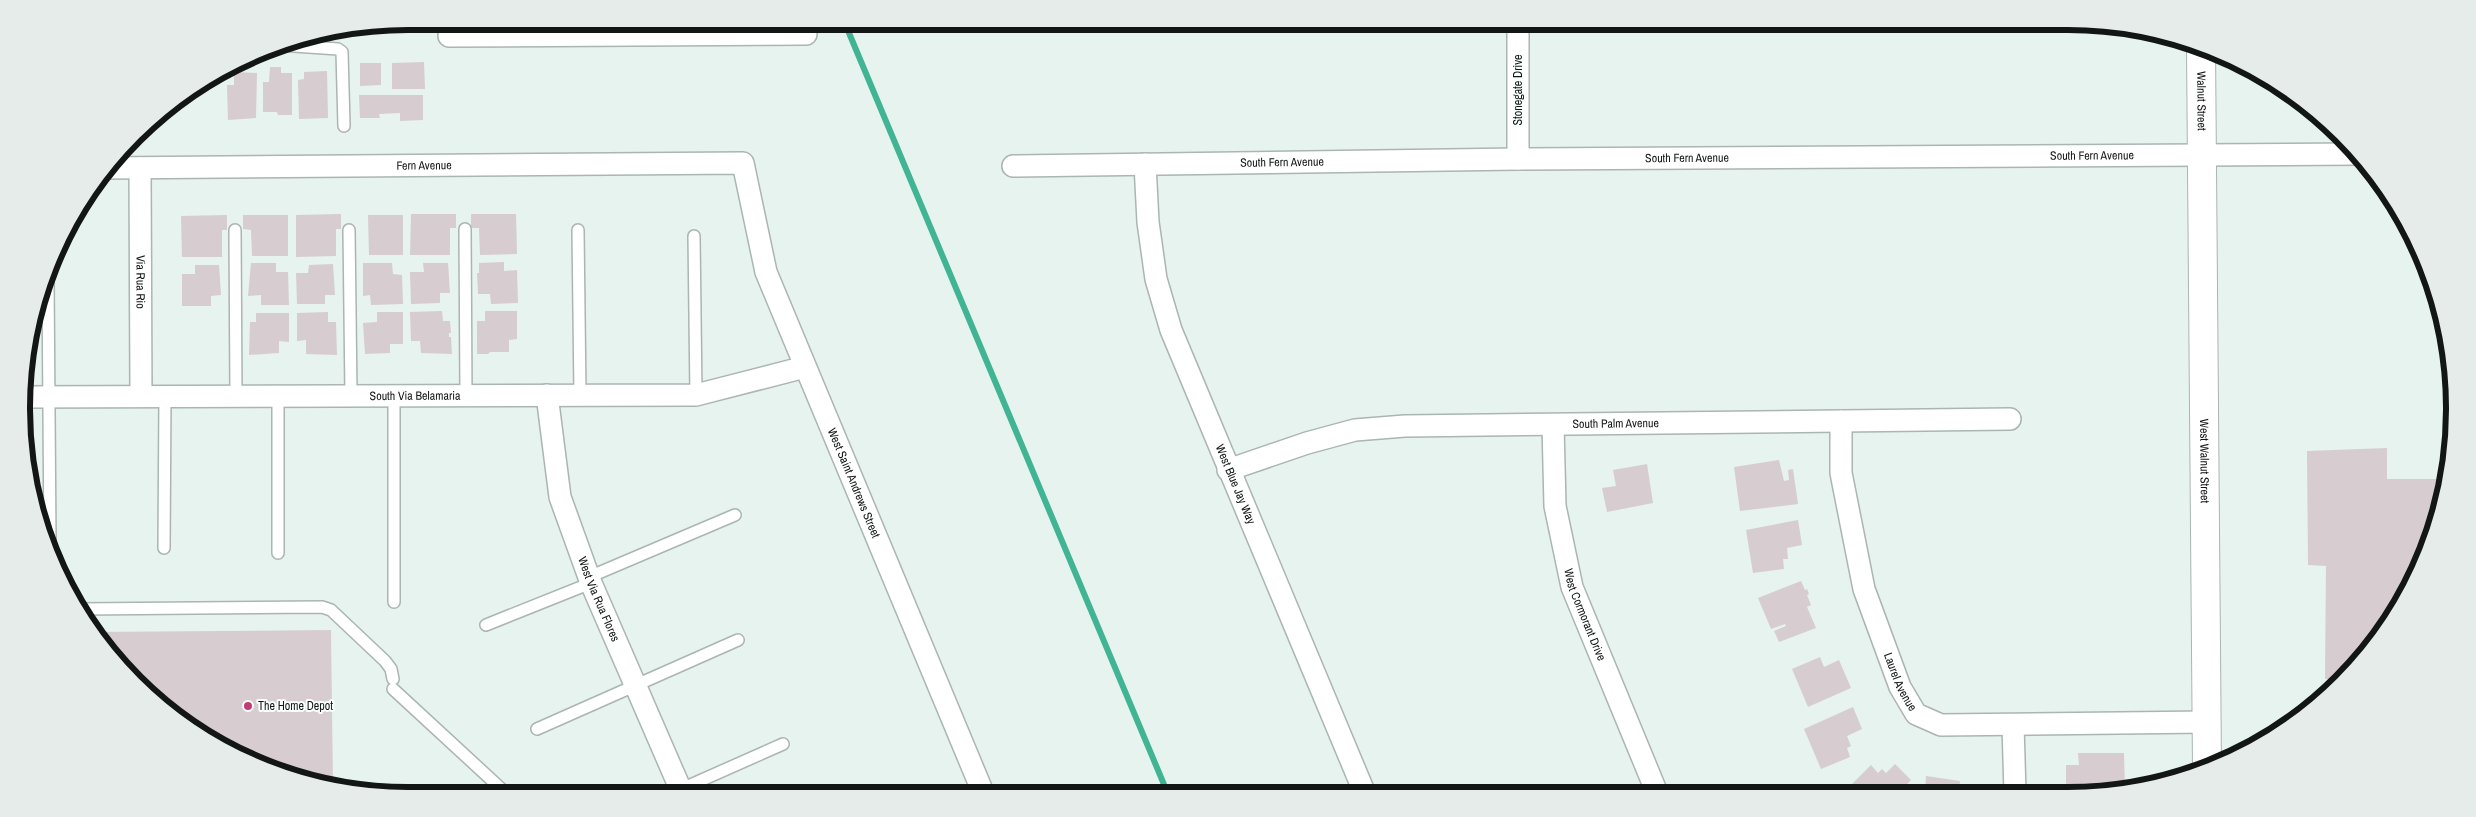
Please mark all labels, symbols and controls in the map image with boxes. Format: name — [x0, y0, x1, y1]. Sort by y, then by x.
street label: Stonegate Drive — [1510, 54, 1526, 126]
street label: Walnut Street — [2193, 71, 2210, 131]
street label: South Fern Avenue — [2050, 147, 2134, 164]
street label: South Fern Avenue — [1645, 150, 1729, 166]
street label: South Fern Avenue — [1240, 154, 1324, 171]
street label: Fern Avenue — [396, 157, 452, 174]
street label: Via Rua Rio — [132, 255, 149, 309]
street label: South Via Belamaria — [370, 388, 461, 404]
street label: South Palm Avenue — [1572, 415, 1659, 432]
street label: West Walnut Street — [2196, 419, 2213, 504]
street label: West Saint Andrews Street — [824, 426, 884, 541]
street label: West Blue Jay Way — [1212, 442, 1259, 527]
street label: West Via Rua Flores — [574, 554, 623, 644]
street label: West Cormorant Drive — [1560, 567, 1610, 663]
street label: Laurel Avenue — [1880, 650, 1921, 714]
place label: The Home Depot — [258, 698, 333, 714]
marker: The Home Depot — [242, 700, 254, 712]

